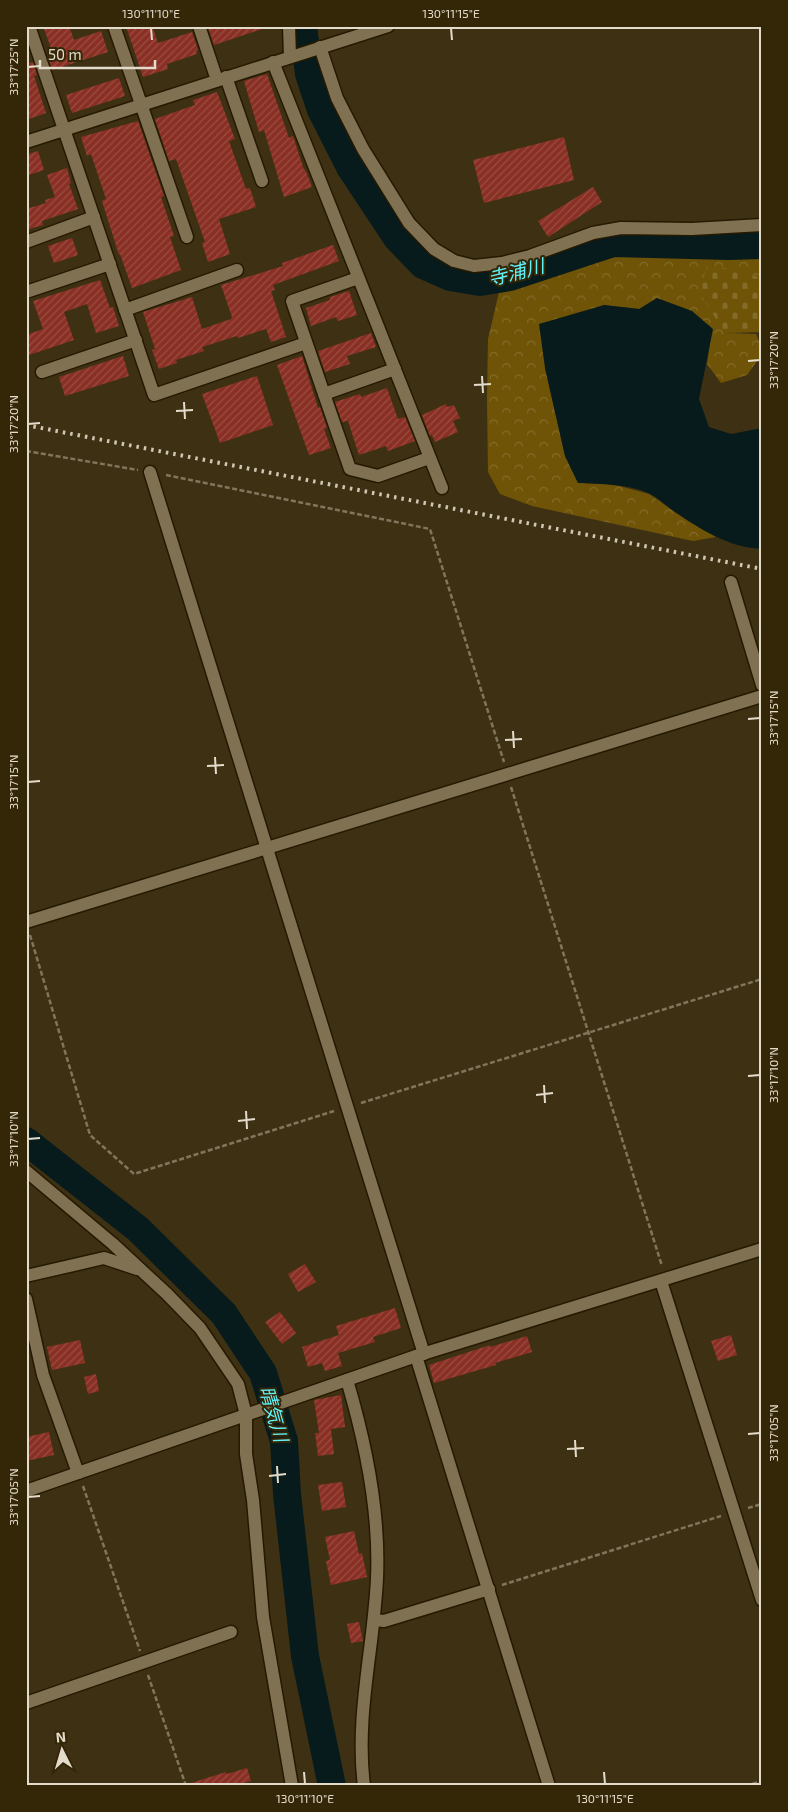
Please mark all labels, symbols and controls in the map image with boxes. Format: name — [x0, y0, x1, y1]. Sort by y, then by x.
text: 130°11'10"E — [122, 6, 180, 20]
text: 130°11'15"E — [422, 6, 480, 20]
text: 33°17'25"N — [6, 38, 20, 96]
scale bar — [40, 38, 155, 70]
text: 50 m — [48, 45, 82, 63]
water label: 寺浦川 — [485, 253, 548, 290]
text: 33°17'20"N — [766, 331, 780, 389]
text: 33°17'20"N — [6, 395, 20, 453]
text: 33°17'15"N — [766, 690, 780, 746]
text: 33°17'15"N — [6, 754, 20, 810]
text: 33°17'10"N — [766, 1047, 780, 1103]
text: 33°17'10"N — [6, 1111, 20, 1167]
water label: 晴気川 — [256, 1383, 294, 1446]
text: 33°17'05"N — [766, 1404, 780, 1462]
text: 33°17'05"N — [6, 1468, 20, 1526]
north arrow — [38, 1724, 88, 1774]
text: N — [55, 1728, 67, 1745]
text: 130°11'10"E — [276, 1791, 334, 1805]
text: 130°11'15"E — [576, 1791, 634, 1805]

